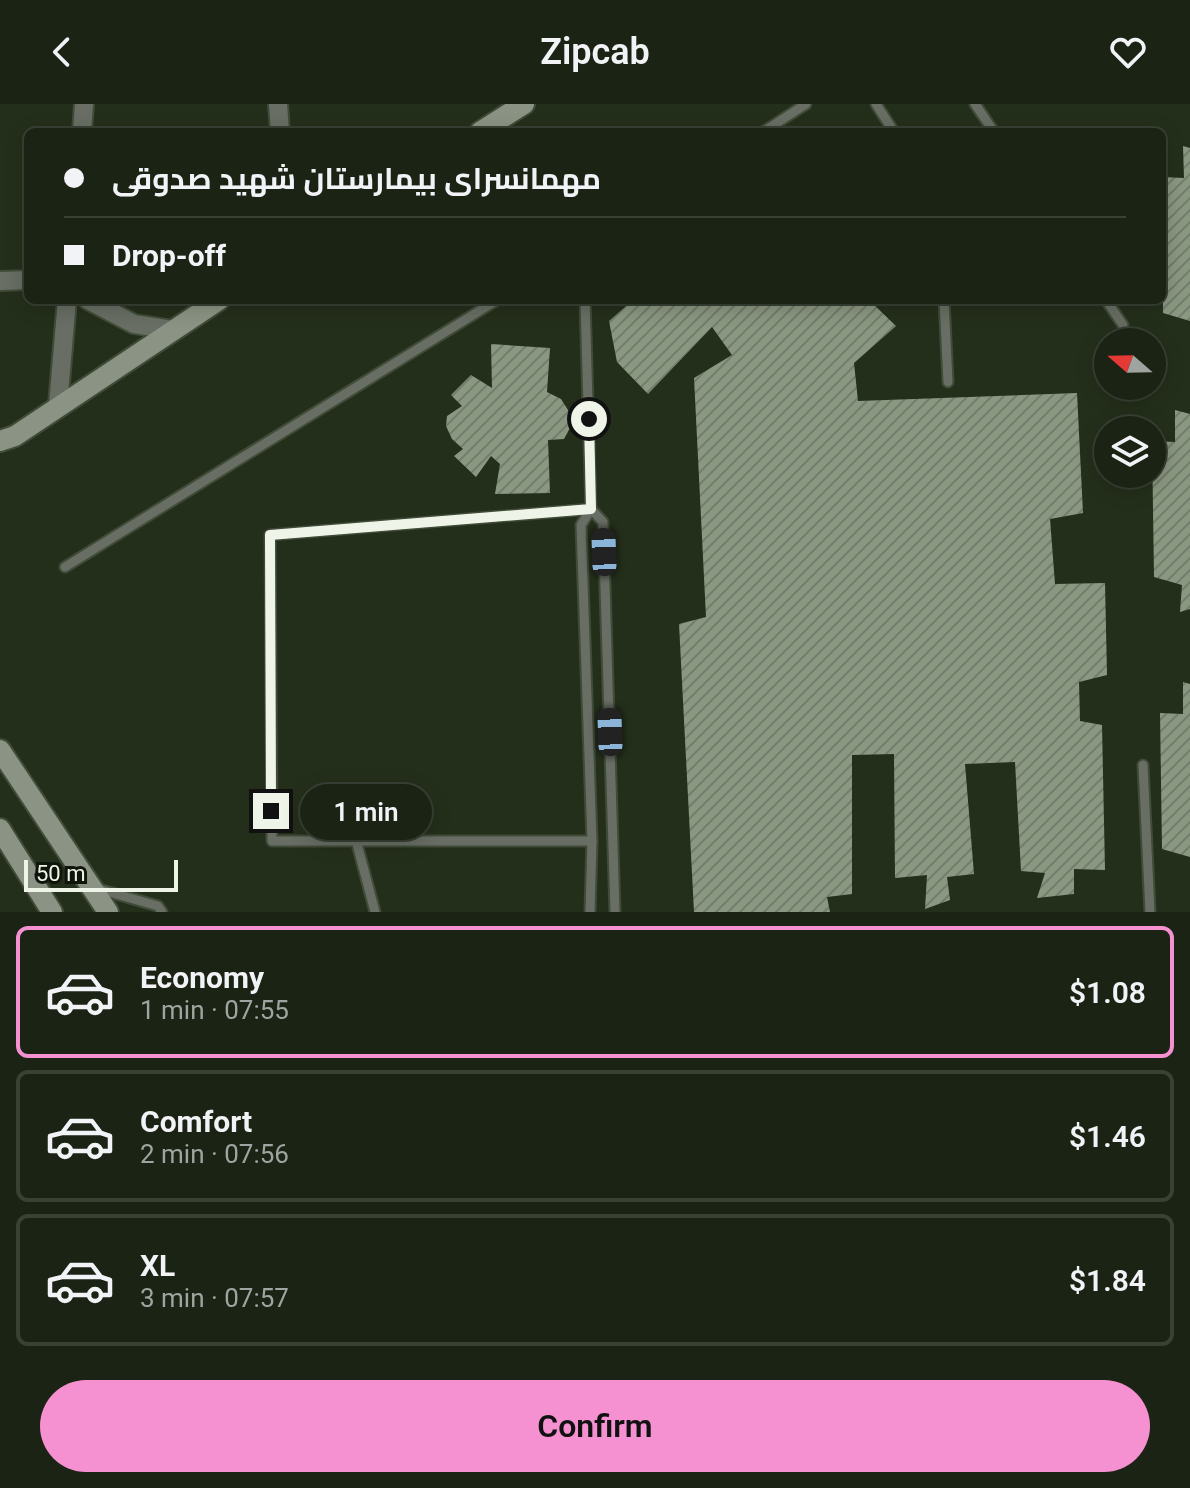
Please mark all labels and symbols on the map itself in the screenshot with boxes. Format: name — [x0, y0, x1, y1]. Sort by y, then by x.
north arrow — [1094, 328, 1166, 400]
route start — [571, 401, 607, 437]
car — [591, 528, 617, 576]
car — [597, 708, 623, 756]
callout: 1 min — [299, 783, 431, 839]
route end — [253, 793, 289, 829]
scale bar — [24, 856, 178, 892]

